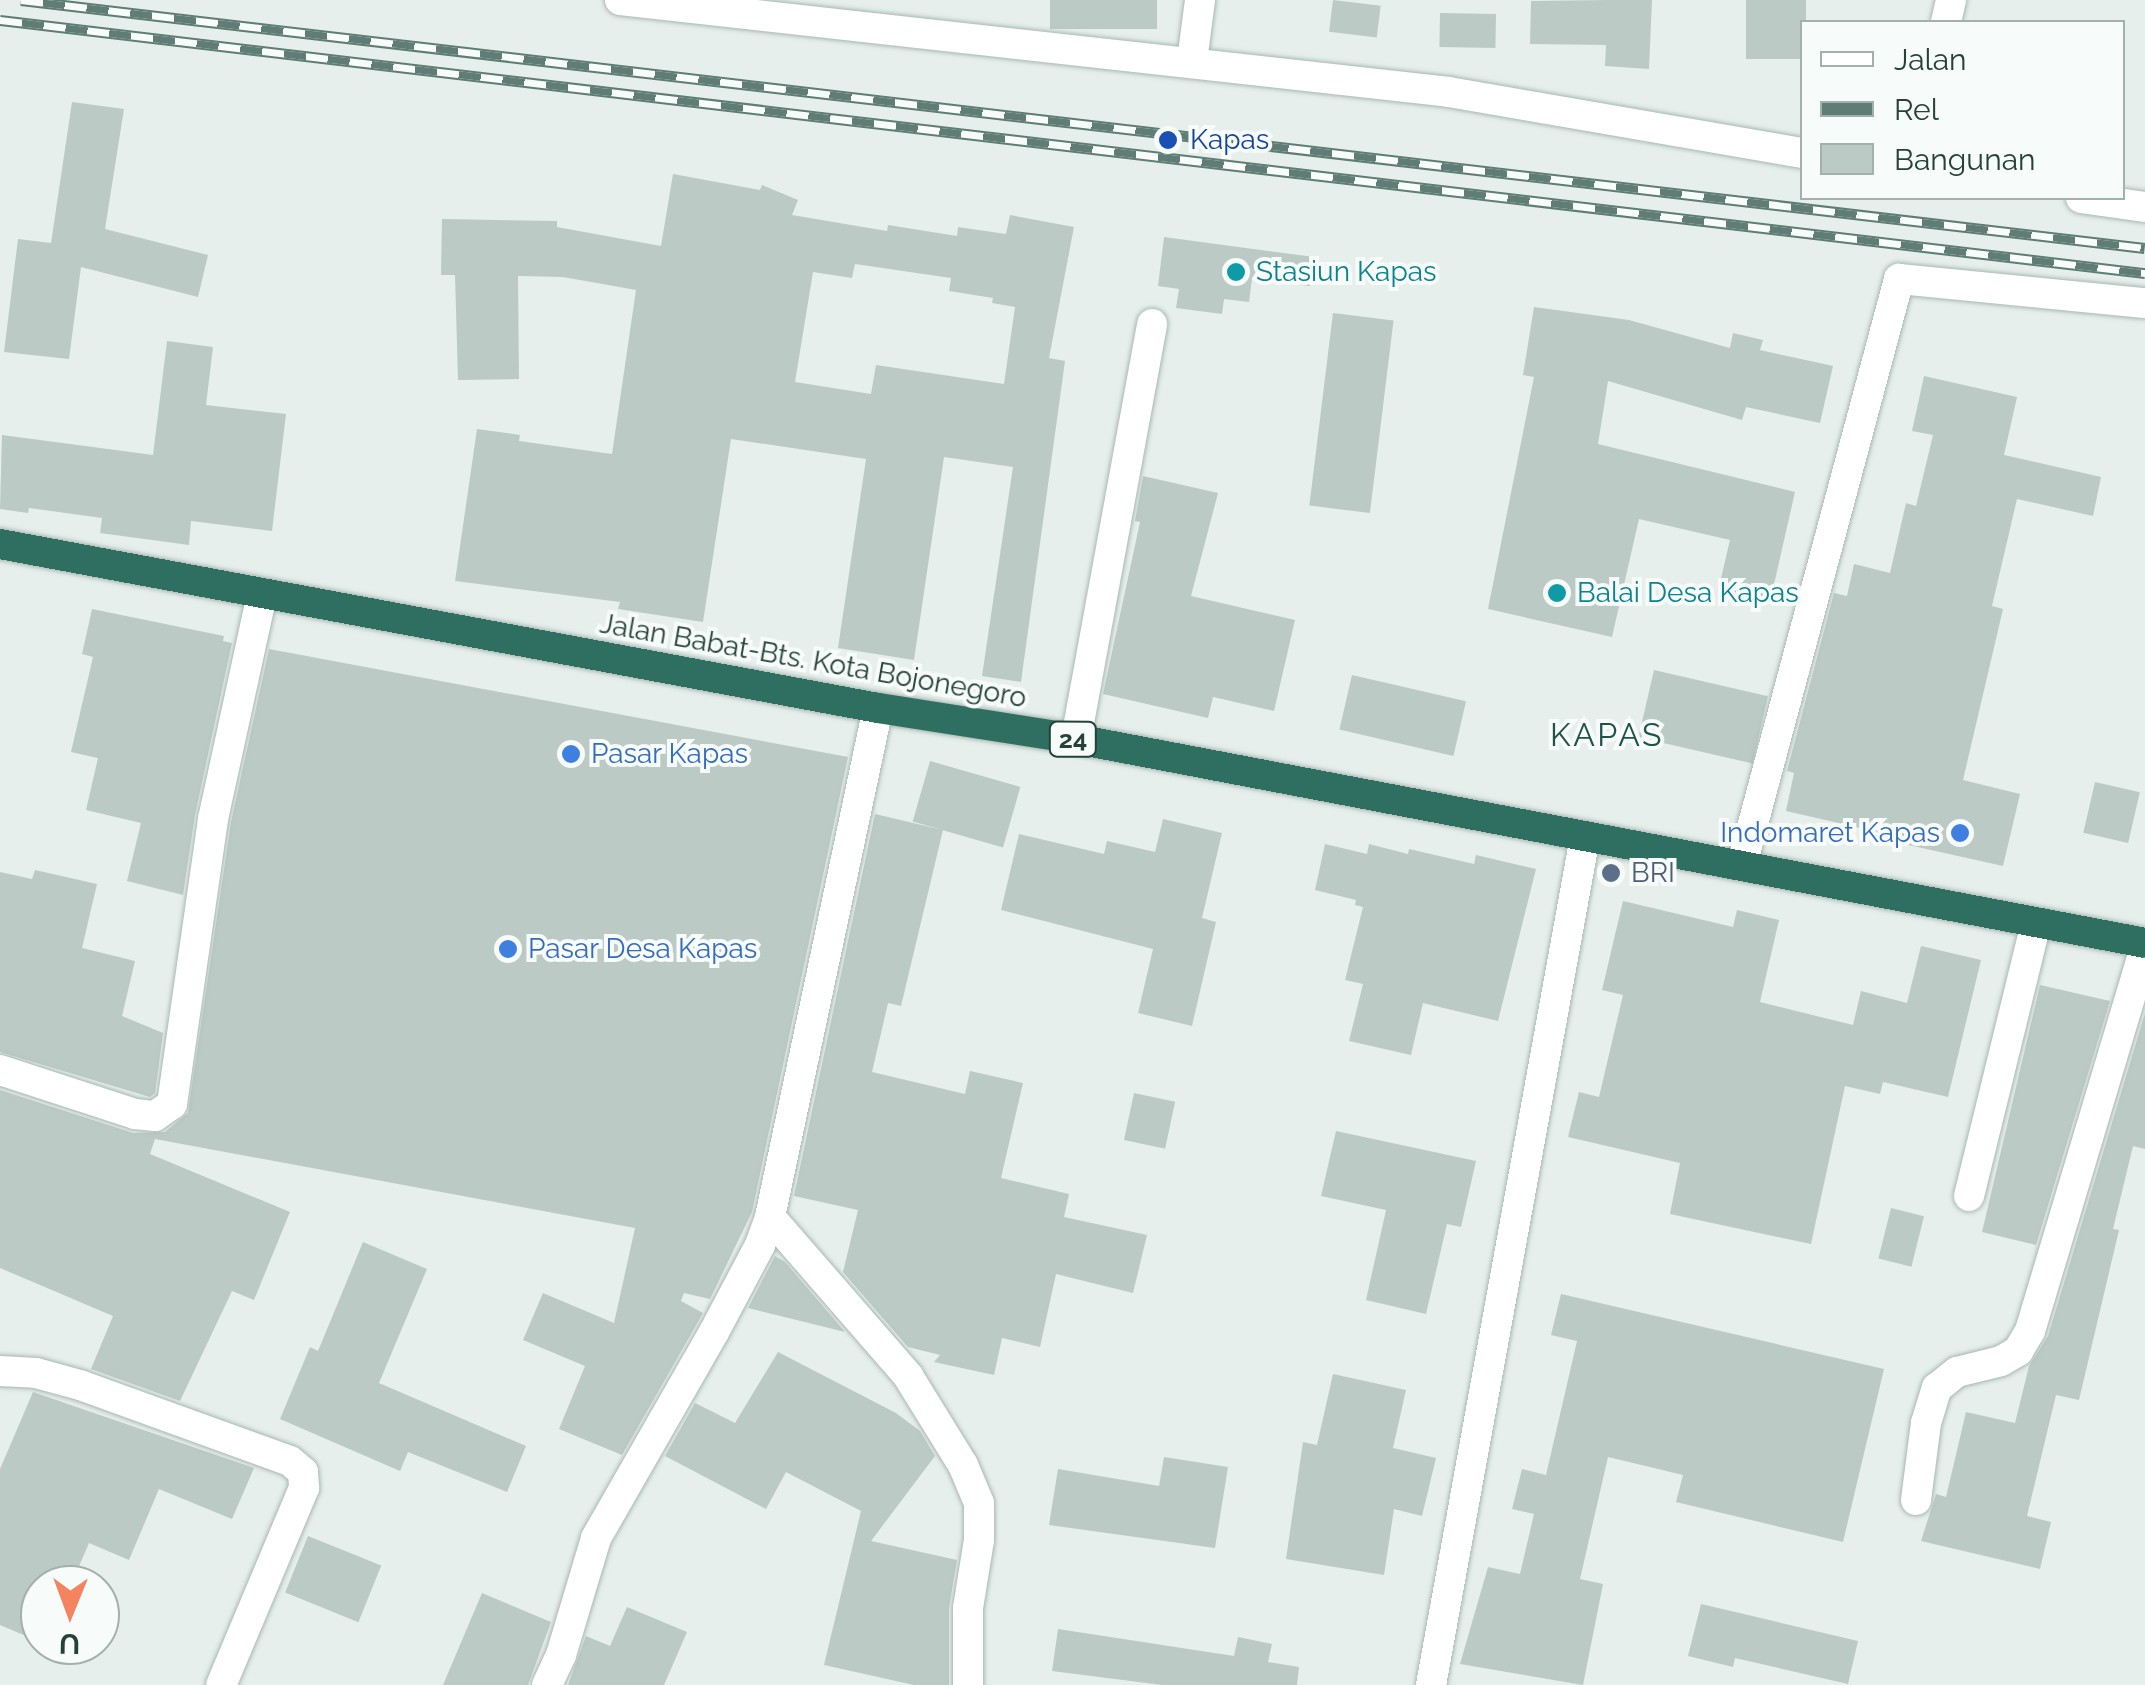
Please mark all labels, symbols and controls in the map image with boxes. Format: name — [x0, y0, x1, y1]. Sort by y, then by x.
legend — [1800, 20, 2125, 200]
text: Jalan — [1894, 42, 1967, 77]
text: Rel — [1894, 92, 1939, 127]
place label: Kapas — [1190, 123, 1269, 157]
marker: Kapas — [1155, 127, 1181, 153]
text: Bangunan — [1894, 142, 2036, 177]
place label: Stasiun Kapas — [1256, 255, 1436, 289]
marker: Stasiun Kapas — [1225, 261, 1247, 283]
place label: Balai Desa Kapas — [1577, 576, 1799, 610]
marker: Balai Desa Kapas — [1546, 582, 1568, 604]
street label: Jalan Babat-Bts. Kota Bojonegoro — [597, 607, 1029, 715]
district label: KAPAS — [1550, 716, 1664, 754]
road number: 24 — [1048, 719, 1098, 759]
place label: Pasar Kapas — [591, 737, 749, 771]
marker: Pasar Kapas — [560, 743, 582, 765]
place label: Indomaret Kapas — [1720, 816, 1940, 850]
marker: Indomaret Kapas — [1949, 822, 1971, 844]
place label: BRI — [1631, 856, 1675, 890]
marker: BRI — [1600, 862, 1622, 884]
place label: Pasar Desa Kapas — [528, 932, 758, 966]
marker: Pasar Desa Kapas — [497, 938, 519, 960]
north arrow — [20, 1565, 120, 1665]
text: U — [59, 1627, 80, 1660]

